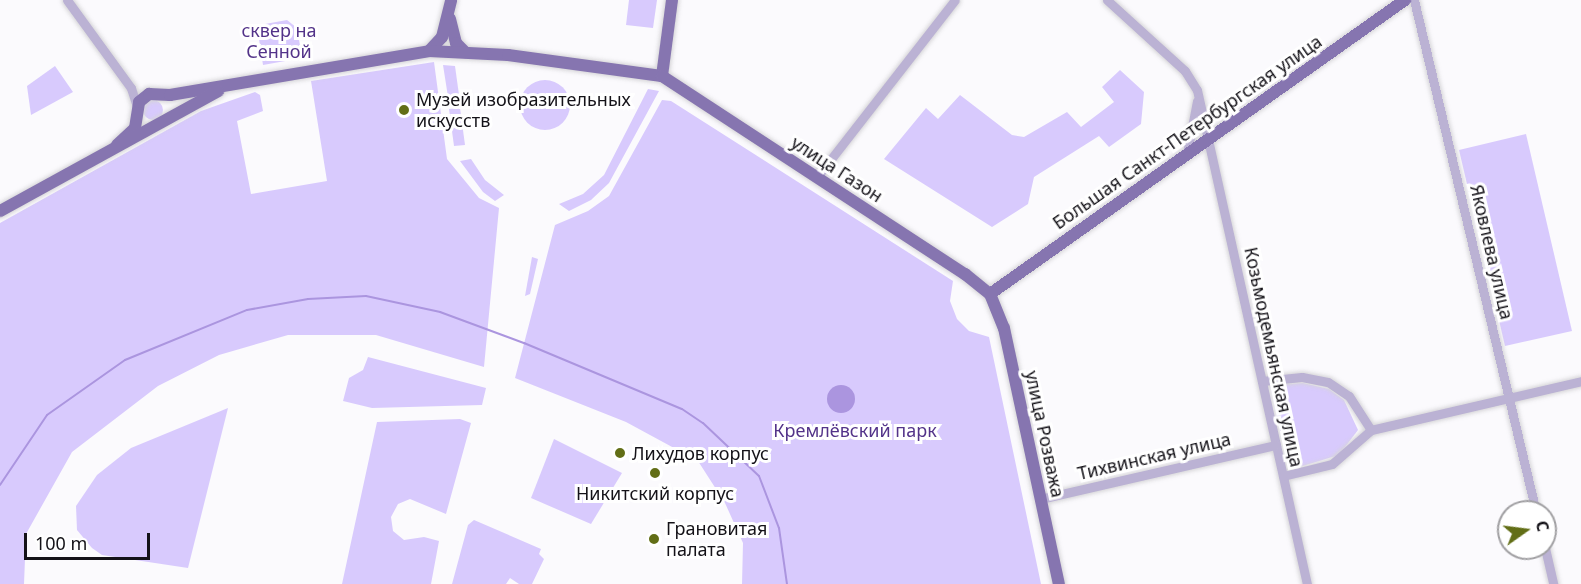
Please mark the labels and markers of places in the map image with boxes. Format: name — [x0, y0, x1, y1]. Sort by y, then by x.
place label: Музей изобразительных искусств — [416, 89, 631, 132]
marker: Музей изобразительных искусств — [397, 103, 411, 117]
place label: Лихудов корпус — [632, 442, 769, 464]
marker: Лихудов корпус — [613, 446, 627, 460]
marker: Никитский корпус — [648, 466, 662, 480]
place label: Никитский корпус — [576, 482, 734, 504]
place label: Грановитая палата — [666, 518, 767, 560]
marker: Грановитая палата — [647, 532, 661, 546]

